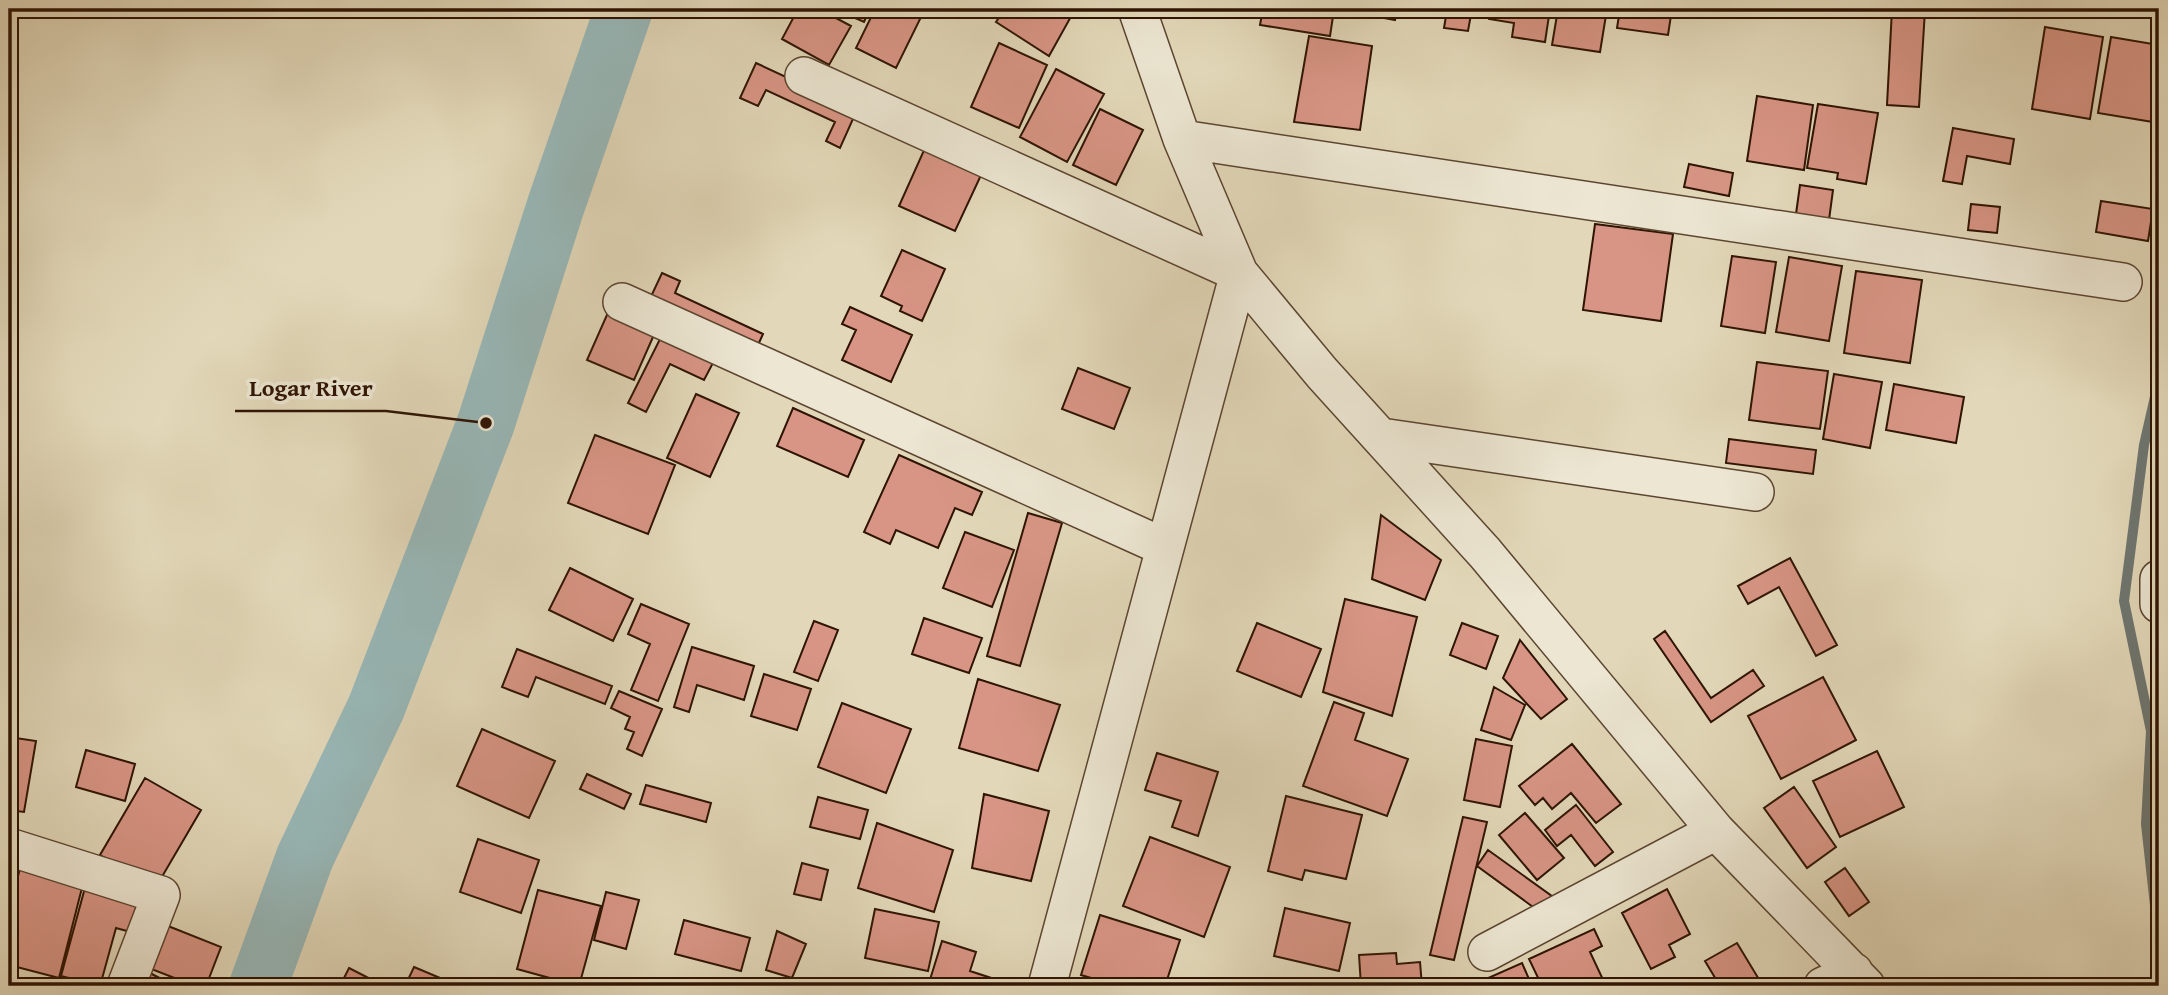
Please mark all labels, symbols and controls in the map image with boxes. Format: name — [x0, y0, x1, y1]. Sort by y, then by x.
callout: Logar River — [235, 366, 386, 411]
text: Logar River — [249, 370, 373, 405]

